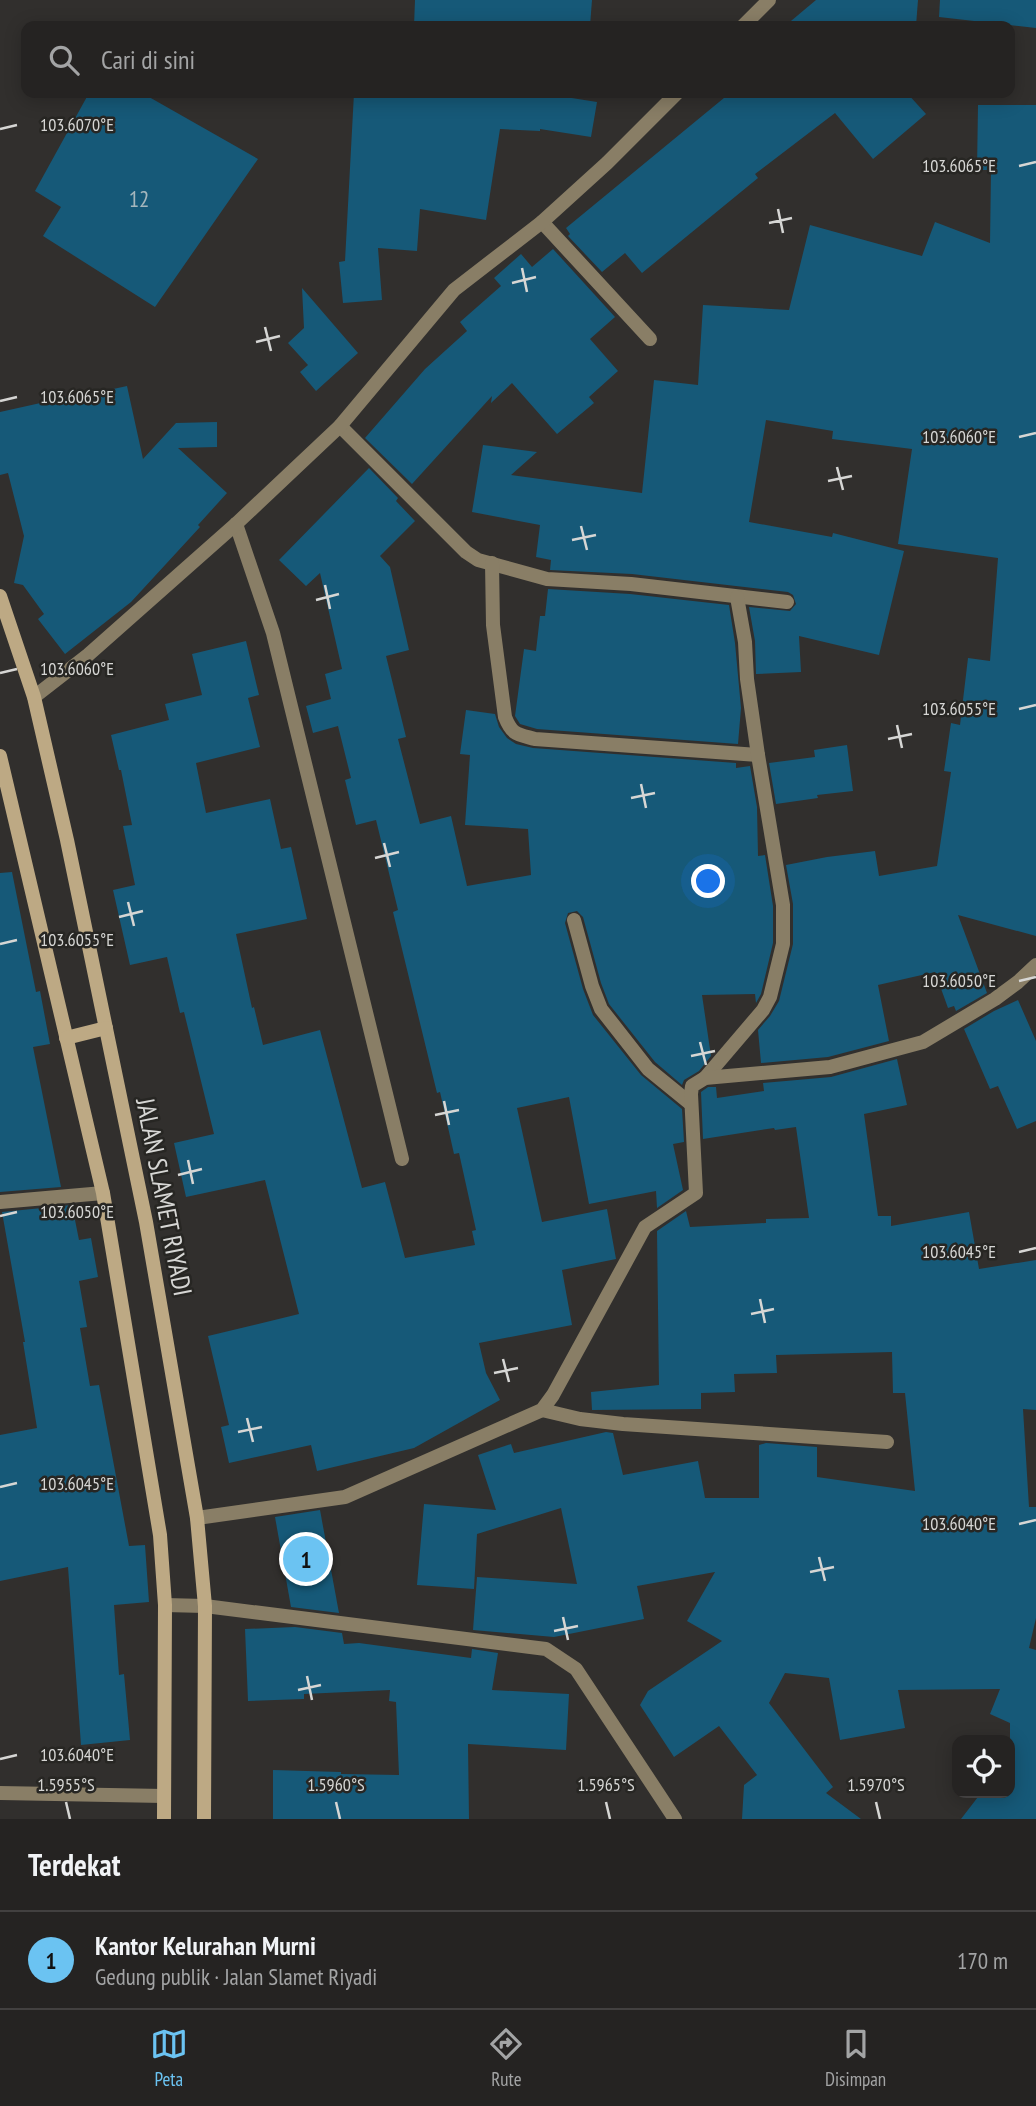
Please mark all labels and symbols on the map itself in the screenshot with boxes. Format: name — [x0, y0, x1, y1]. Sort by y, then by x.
text: 103.6070°E — [40, 113, 114, 136]
text: 103.6065°E — [922, 154, 996, 177]
house number: 12 — [129, 184, 149, 213]
text: 103.6065°E — [40, 385, 114, 408]
text: 103.6060°E — [922, 425, 996, 448]
text: 103.6060°E — [40, 657, 114, 680]
text: 103.6055°E — [922, 697, 996, 720]
your location — [691, 864, 725, 898]
text: 103.6055°E — [40, 928, 114, 951]
text: 103.6050°E — [922, 969, 996, 992]
street label: JALAN SLAMET RIYADI — [129, 1094, 200, 1298]
text: 103.6050°E — [40, 1200, 114, 1223]
text: 103.6045°E — [922, 1240, 996, 1263]
text: 103.6045°E — [40, 1472, 114, 1495]
text: 103.6040°E — [922, 1512, 996, 1535]
pin: 1 — [283, 1533, 329, 1585]
text: 103.6040°E — [40, 1743, 114, 1766]
text: 1.5955°S — [37, 1773, 95, 1796]
text: 1.5960°S — [307, 1773, 365, 1796]
text: 1.5965°S — [577, 1773, 635, 1796]
text: 1.5970°S — [847, 1773, 905, 1796]

